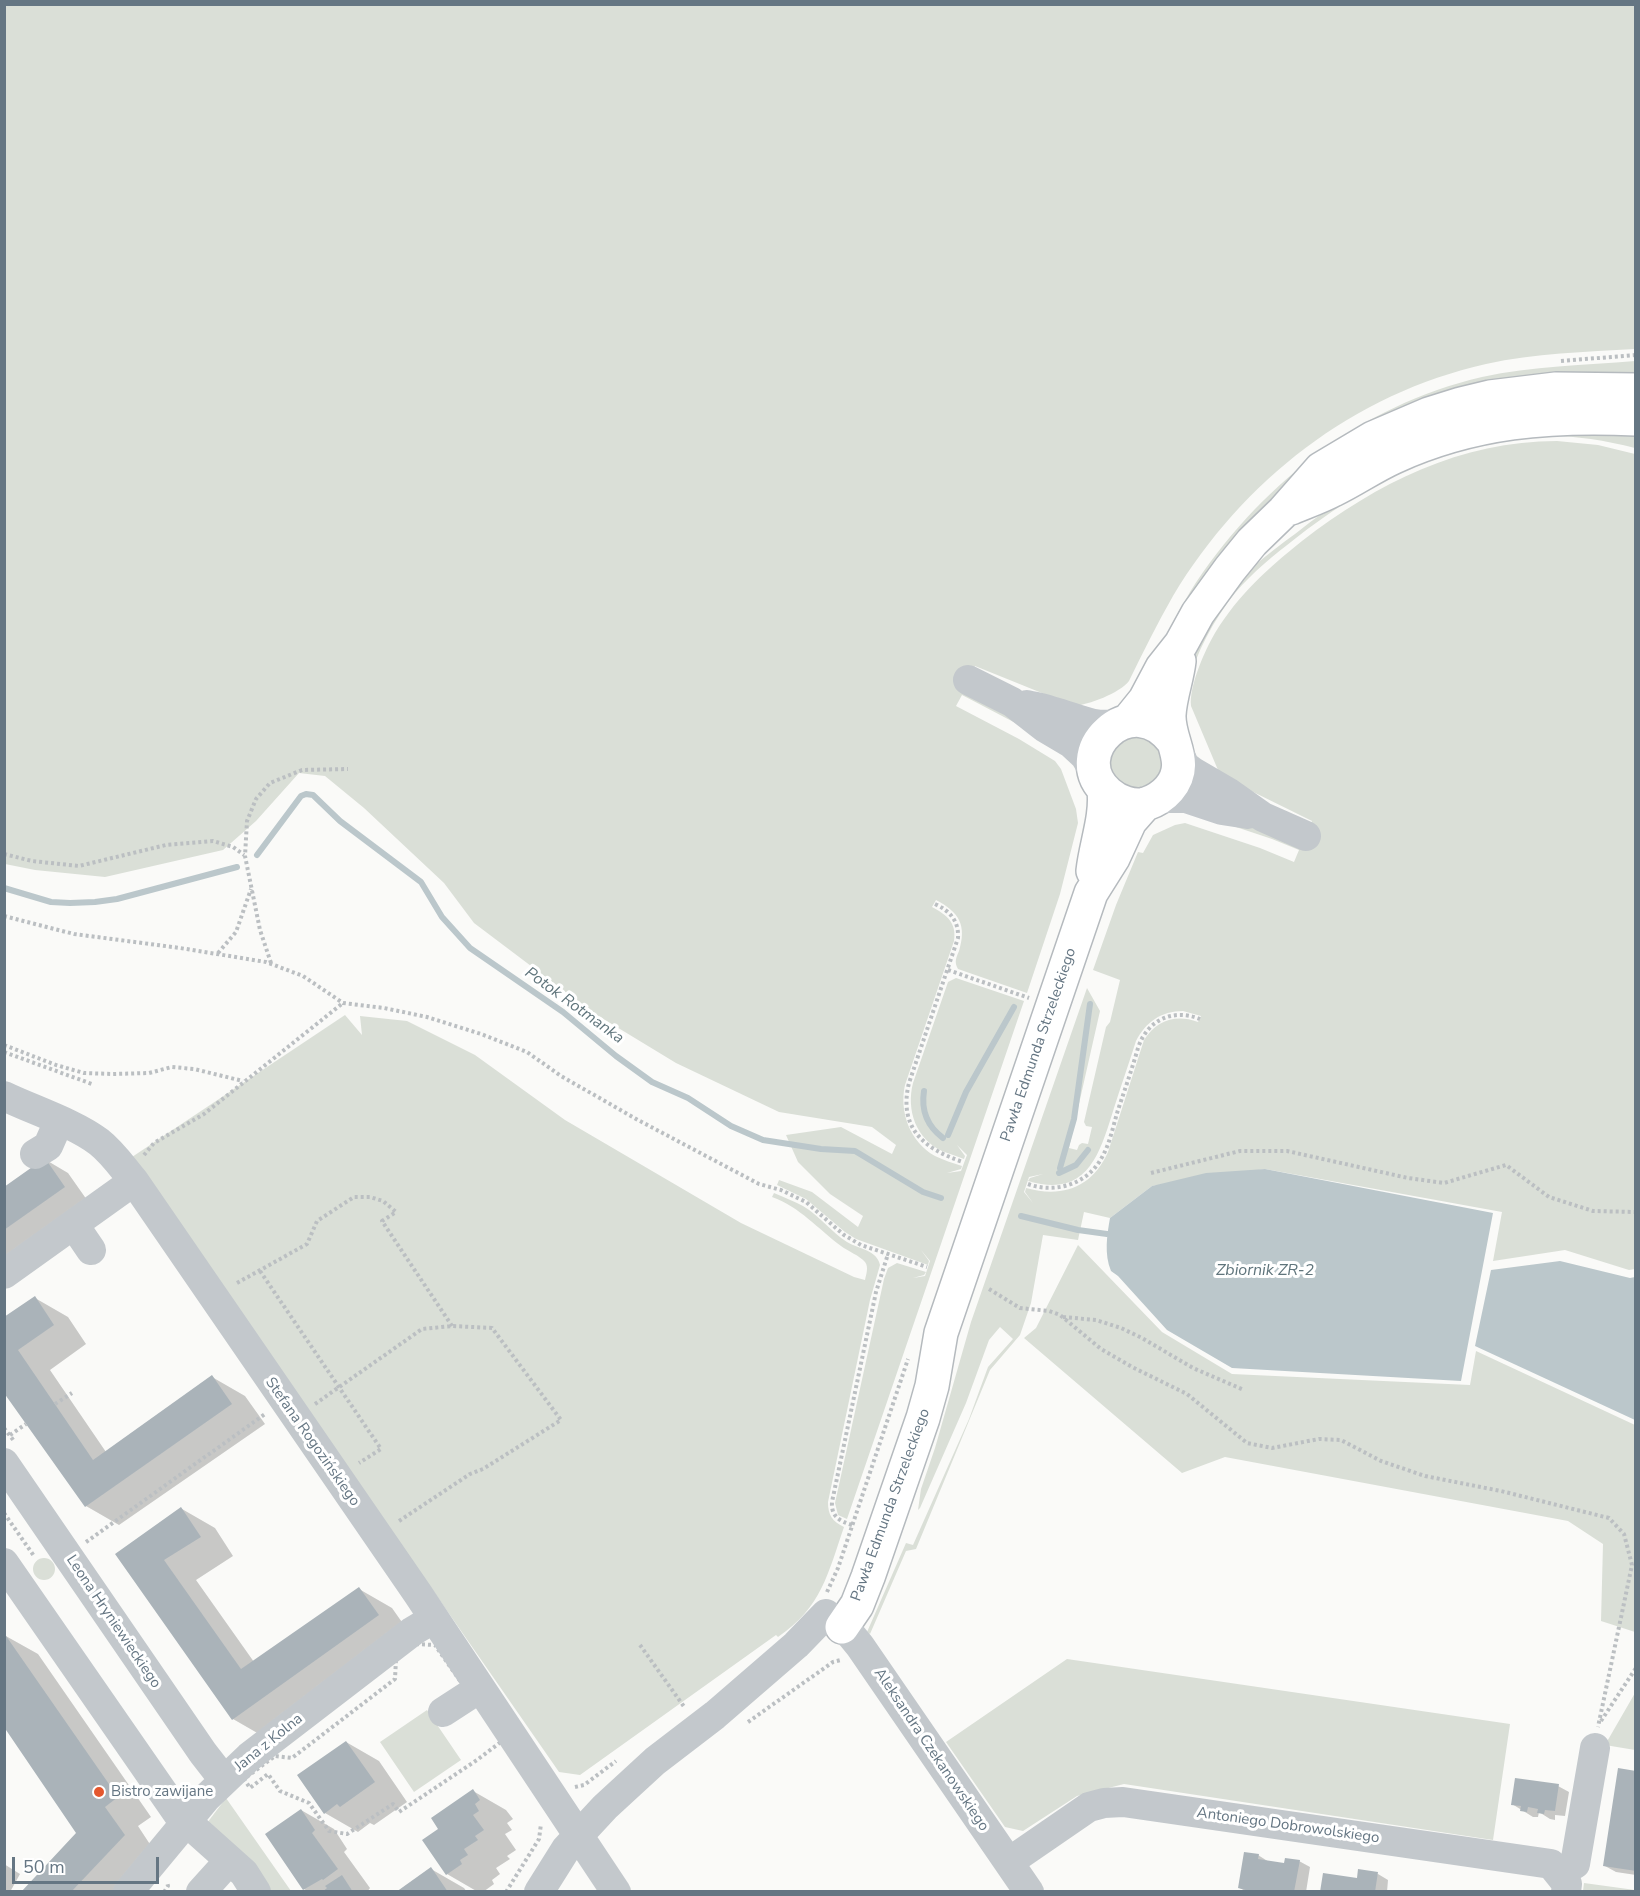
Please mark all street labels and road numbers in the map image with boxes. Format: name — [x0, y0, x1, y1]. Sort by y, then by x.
street label: Pawła Edmunda Strzeleckiego — [997, 946, 1081, 1144]
street label: Stefana Rogozińskiego — [261, 1374, 363, 1510]
street label: Pawła Edmunda Strzeleckiego — [848, 1406, 934, 1604]
street label: Leona Hryniewieckiego — [62, 1552, 164, 1692]
street label: Aleksandra Czekanowskiego — [870, 1665, 992, 1835]
street label: Jana z Kolna — [231, 1710, 307, 1776]
street label: Antoniego Dobrowolskiego — [1196, 1804, 1380, 1848]

